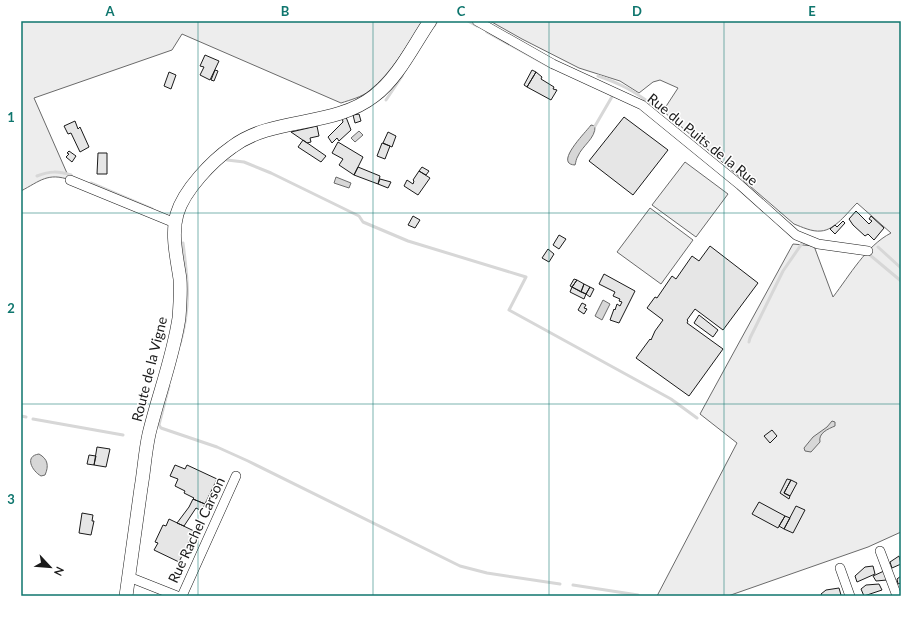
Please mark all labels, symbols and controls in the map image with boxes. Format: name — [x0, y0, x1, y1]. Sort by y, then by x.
text: A — [104, 3, 115, 19]
text: B — [281, 3, 290, 19]
text: C — [457, 3, 466, 19]
text: D — [632, 3, 642, 19]
text: E — [808, 3, 816, 19]
street label: Rue du Puits de la Rue — [644, 89, 762, 189]
text: 1 — [7, 109, 15, 125]
text: 2 — [7, 300, 15, 316]
street label: Route de la Vigne — [128, 315, 170, 423]
street label: Rue Rachel Carson — [164, 474, 228, 586]
text: 3 — [7, 491, 15, 507]
north arrow — [30, 547, 70, 587]
text: N — [52, 565, 67, 578]

